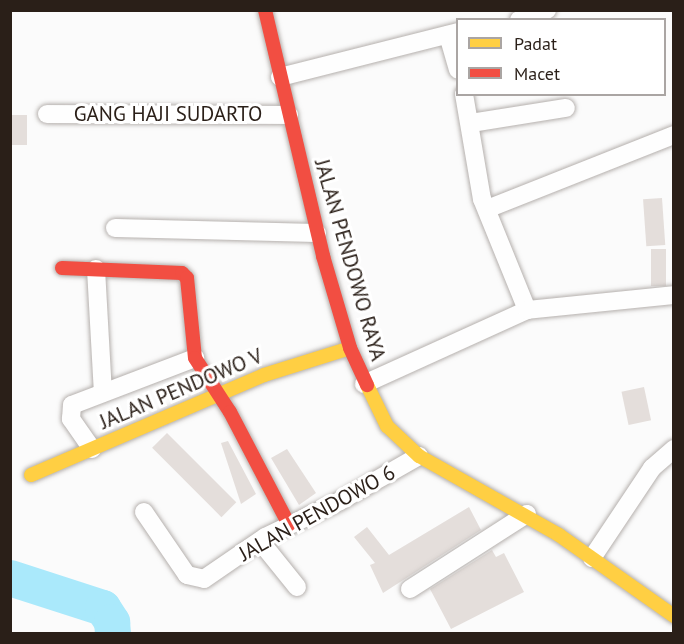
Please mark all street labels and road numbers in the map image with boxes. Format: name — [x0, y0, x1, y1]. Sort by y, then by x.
street label: GANG HAJI SUDARTO — [74, 101, 262, 127]
street label: JALAN PENDOWO RAYA — [309, 156, 391, 364]
street label: JALAN PENDOWO V — [95, 343, 267, 435]
street label: JALAN PENDOWO 6 — [235, 460, 399, 566]

